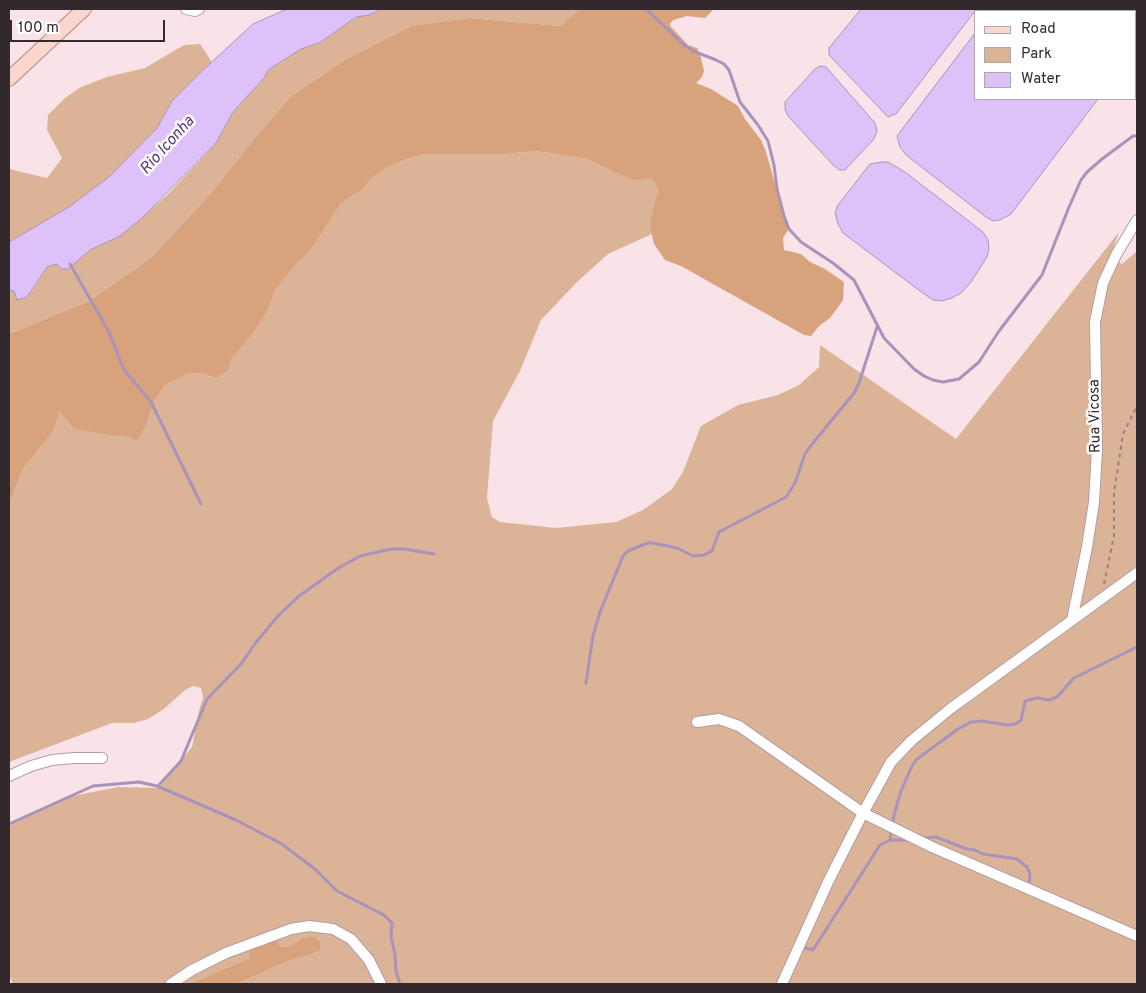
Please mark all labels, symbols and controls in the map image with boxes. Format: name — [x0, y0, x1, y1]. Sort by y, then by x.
scale bar — [12, 10, 168, 42]
legend — [974, 10, 1136, 100]
text: 100 m — [18, 19, 59, 38]
text: Road — [1021, 20, 1056, 39]
text: Park — [1021, 45, 1052, 64]
text: Water — [1021, 70, 1060, 89]
water label: Rio Iconha — [137, 113, 199, 179]
street label: Rua Vicosa — [1086, 379, 1106, 453]

